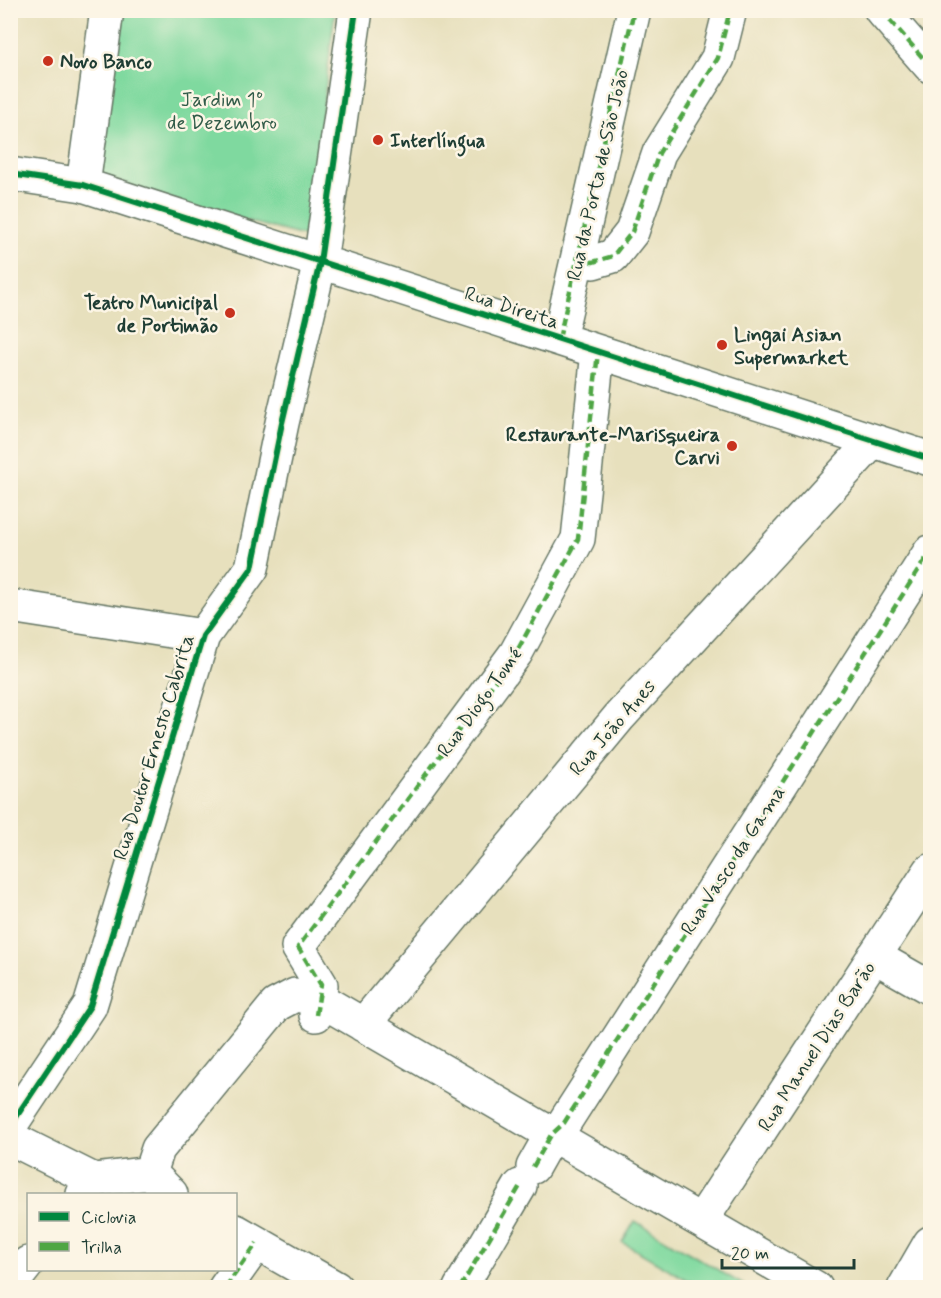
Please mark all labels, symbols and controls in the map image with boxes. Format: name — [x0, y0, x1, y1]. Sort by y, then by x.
place label: Novo Banco — [60, 49, 152, 76]
marker: Novo Banco — [41, 54, 55, 68]
street label: Rua da Porta de São João — [561, 67, 636, 284]
park label: Jardim 1º de Dezembro — [167, 87, 277, 137]
place label: Interlíngua — [390, 128, 485, 157]
marker: Interlíngua — [371, 133, 385, 147]
street label: Rua Direita — [461, 280, 562, 336]
place label: Teatro Municipal de Portimão — [84, 290, 218, 340]
marker: Teatro Municipal de Portimão — [223, 306, 237, 320]
place label: Lingai Asian Supermarket — [734, 322, 849, 372]
marker: Lingai Asian Supermarket — [715, 338, 729, 352]
place label: Restaurante-Marisqueira Carvi — [506, 422, 720, 472]
marker: Restaurante-Marisqueira Carvi — [725, 439, 739, 453]
street label: Rua Doutor Ernesto Cabrita — [107, 631, 202, 864]
street label: Rua Diogo Tomé — [431, 643, 531, 764]
street label: Rua João Anes — [564, 674, 663, 782]
street label: Rua Vasco da Gama — [675, 781, 792, 941]
street label: Rua Manuel Dias Barão — [752, 956, 883, 1137]
legend — [27, 1193, 237, 1271]
text: Ciclovia — [81, 1206, 137, 1230]
scale bar — [722, 1232, 854, 1270]
text: Trilha — [81, 1236, 122, 1260]
text: 20 m — [731, 1242, 769, 1266]

